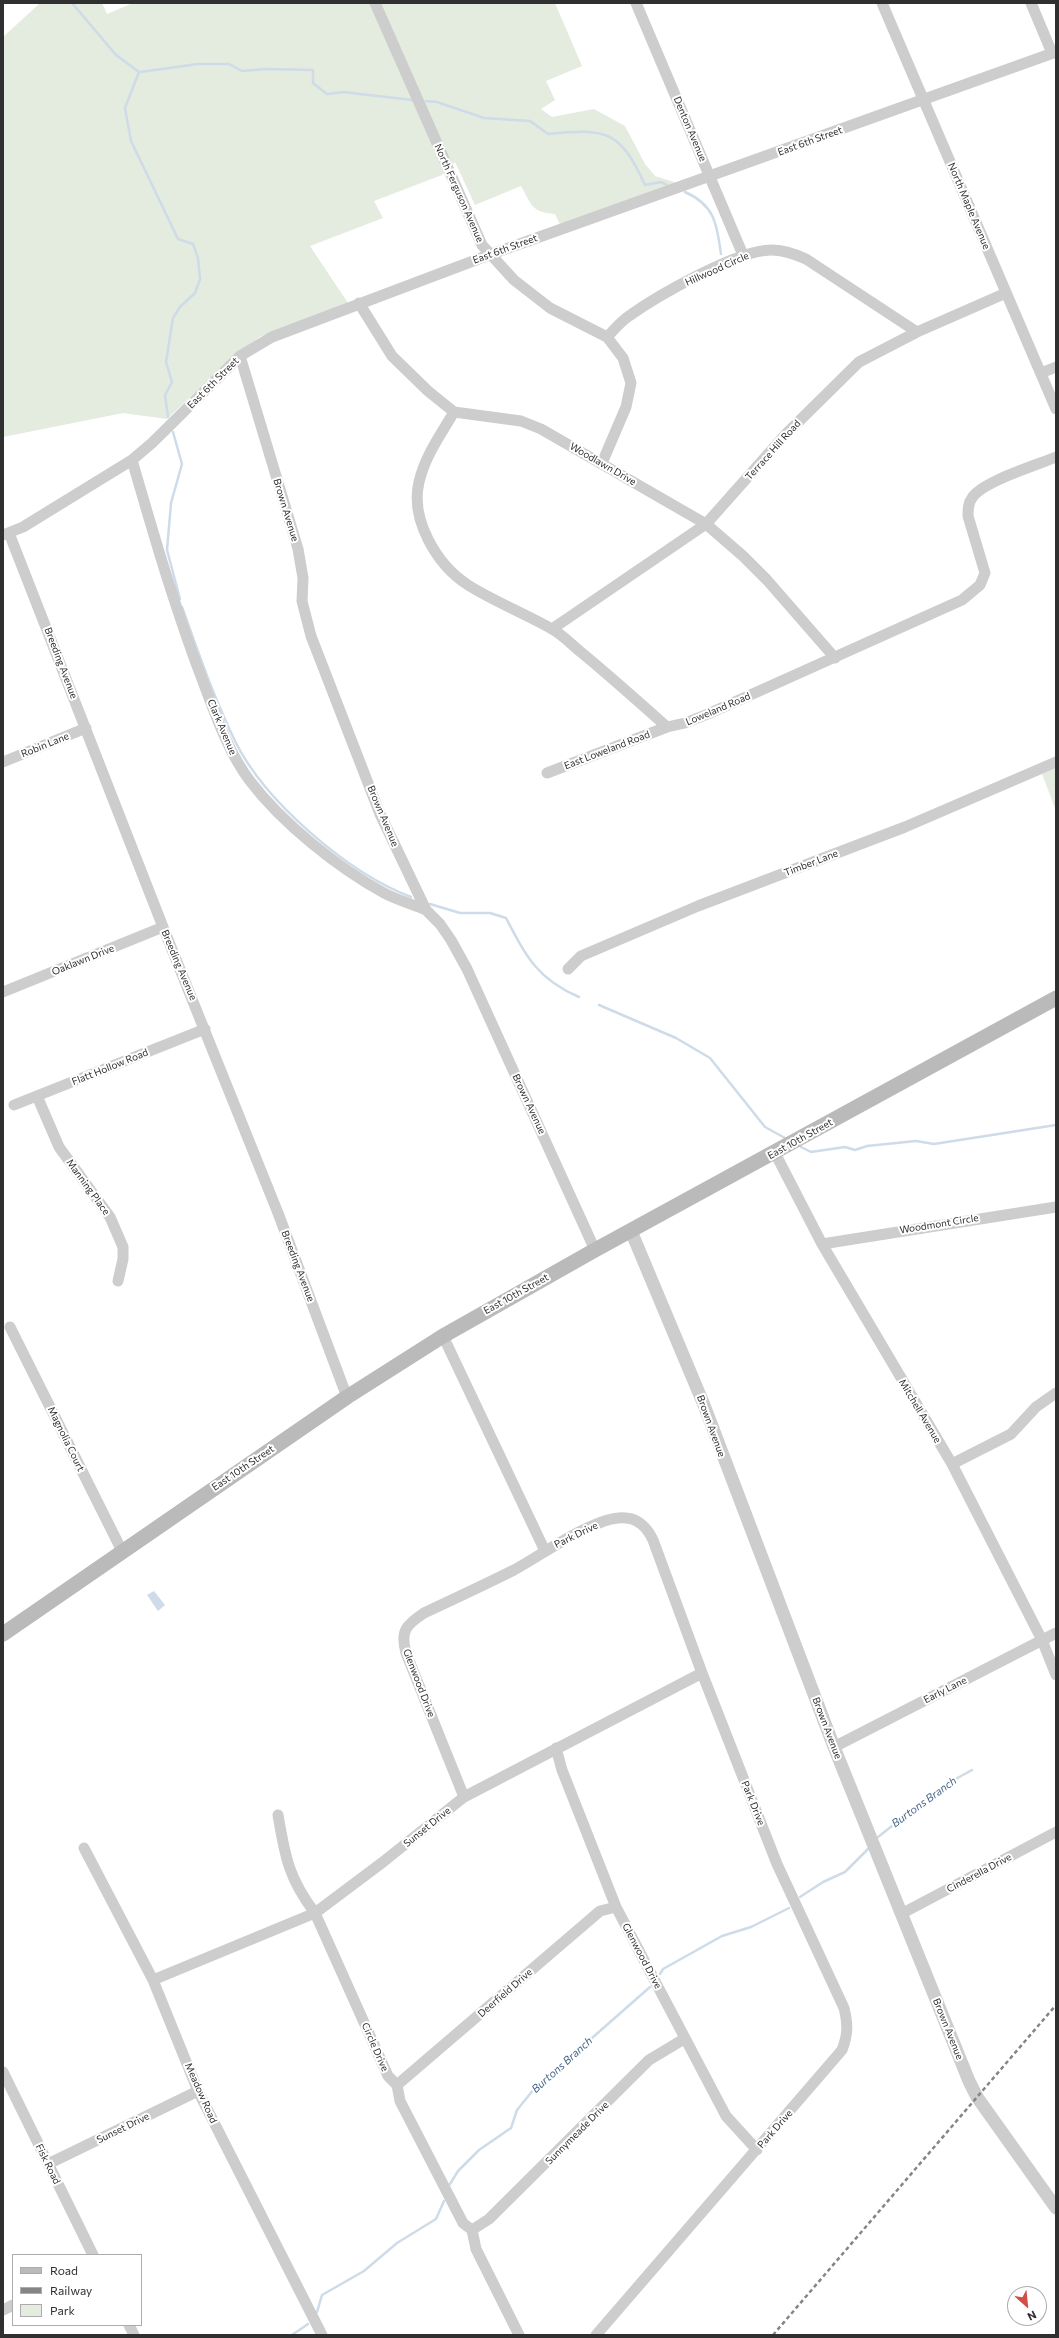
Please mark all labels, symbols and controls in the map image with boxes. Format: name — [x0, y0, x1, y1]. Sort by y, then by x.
street label: Denton Avenue — [671, 95, 709, 163]
street label: East 6th Street — [776, 124, 844, 158]
street label: North Ferguson Avenue — [432, 142, 486, 244]
street label: North Maple Avenue — [945, 161, 993, 251]
street label: East 6th Street — [471, 232, 539, 266]
street label: Hillwood Circle — [683, 250, 751, 288]
street label: East 6th Street — [185, 355, 241, 411]
street label: Terrace Hill Road — [743, 418, 803, 482]
street label: Woodlawn Drive — [568, 440, 638, 488]
street label: Brown Avenue — [271, 477, 301, 543]
street label: Breeding Avenue — [42, 626, 80, 700]
street label: Loweland Road — [684, 690, 752, 728]
street label: Clark Avenue — [205, 697, 239, 757]
street label: East Loweland Road — [562, 728, 652, 772]
street label: Robin Lane — [19, 730, 71, 760]
street label: Brown Avenue — [365, 784, 401, 848]
street label: Timber Lane — [782, 847, 840, 879]
street label: Breeding Avenue — [159, 928, 199, 1002]
street label: Oaklawn Drive — [50, 942, 116, 978]
street label: Flatt Hollow Road — [70, 1046, 150, 1088]
street label: Brown Avenue — [510, 1072, 548, 1136]
street label: East 10th Street — [765, 1116, 835, 1162]
street label: Manning Place — [64, 1157, 112, 1217]
street label: Woodmont Circle — [899, 1212, 979, 1236]
street label: Breeding Avenue — [279, 1229, 317, 1303]
street label: East 10th Street — [481, 1271, 551, 1317]
street label: Mitchell Avenue — [896, 1377, 944, 1445]
street label: Brown Avenue — [694, 1393, 728, 1459]
street label: Magnolia Court — [45, 1405, 87, 1473]
street label: East 10th Street — [210, 1443, 276, 1493]
street label: Park Drive — [552, 1519, 600, 1551]
street label: Glenwood Drive — [400, 1647, 438, 1719]
street label: Early Lane — [921, 1674, 969, 1706]
street label: Brown Avenue — [810, 1695, 844, 1761]
water label: Burtons Branch — [889, 1774, 959, 1830]
street label: Park Drive — [739, 1779, 767, 1827]
street label: Sunset Drive — [401, 1804, 453, 1850]
street label: Cinderella Drive — [945, 1851, 1013, 1895]
street label: Glenwood Drive — [620, 1921, 664, 1991]
street label: Deerfield Drive — [475, 1966, 535, 2020]
street label: Brown Avenue — [930, 1997, 966, 2061]
street label: Circle Drive — [359, 2021, 391, 2073]
water label: Burtons Branch — [529, 2034, 595, 2096]
street label: Meadow Road — [182, 2061, 220, 2125]
street label: Sunnymeade Drive — [543, 2099, 611, 2167]
street label: Park Drive — [755, 2107, 795, 2151]
street label: Sunset Drive — [95, 2110, 151, 2146]
street label: Fisk Road — [33, 2142, 63, 2186]
legend — [12, 2254, 142, 2326]
text: Road — [50, 2263, 78, 2277]
text: Railway — [50, 2283, 92, 2297]
north arrow — [1007, 2286, 1047, 2326]
text: Park — [50, 2303, 75, 2317]
text: N — [1026, 2309, 1039, 2324]

